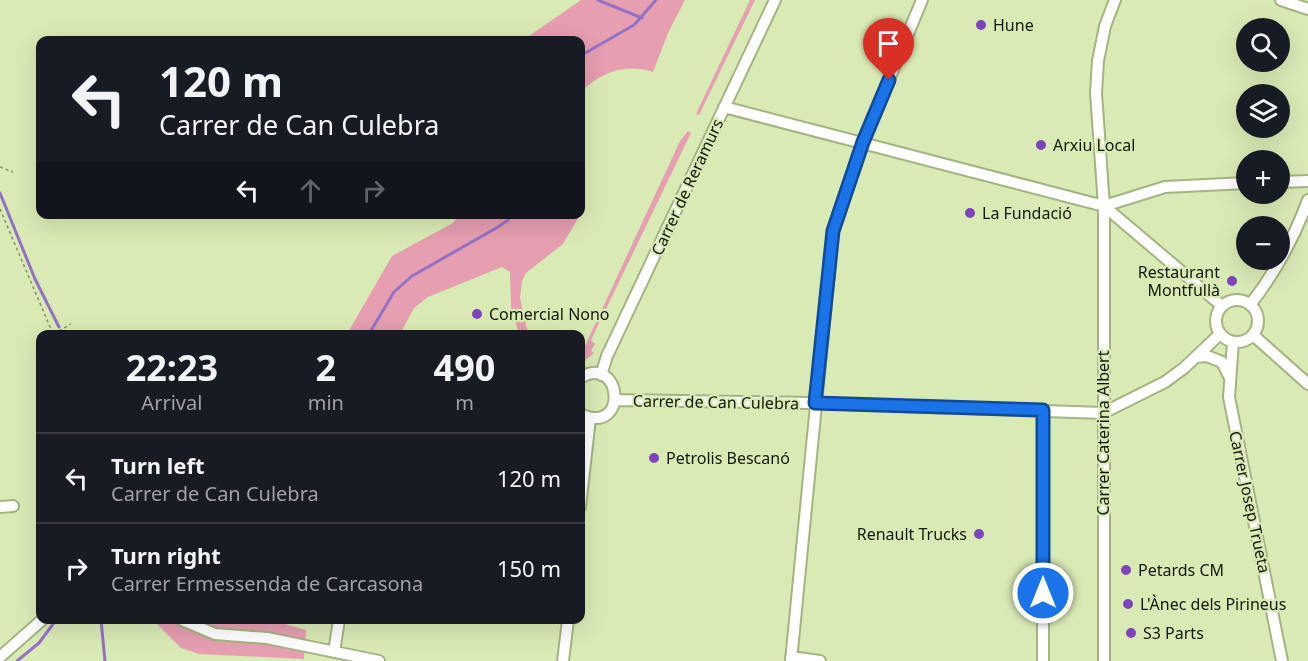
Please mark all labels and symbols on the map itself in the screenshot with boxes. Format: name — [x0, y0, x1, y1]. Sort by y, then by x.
place label: Hune — [993, 14, 1034, 36]
pin — [863, 18, 914, 80]
marker: Hune — [974, 18, 988, 32]
street label: Carrer de Reramurs — [646, 115, 728, 259]
place label: Arxiu Local — [1053, 134, 1135, 156]
marker: Arxiu Local — [1034, 138, 1048, 152]
place label: La Fundació — [982, 202, 1072, 224]
marker: La Fundació — [963, 206, 977, 220]
place label: Restaurant Montfullà — [1138, 261, 1220, 301]
marker: Restaurant Montfullà — [1225, 274, 1239, 288]
place label: Comercial Nono — [489, 303, 610, 325]
marker: Comercial Nono — [470, 307, 484, 321]
street label: Carrer Caterina Albert — [1092, 350, 1114, 516]
street label: Carrer de Can Culebra — [633, 390, 799, 414]
street label: Carrer Josep Trueta — [1224, 429, 1276, 575]
place label: Petrolis Bescanó — [666, 447, 790, 469]
marker: Petrolis Bescanó — [647, 451, 661, 465]
place label: Renault Trucks — [857, 523, 967, 545]
marker: Renault Trucks — [972, 527, 986, 541]
place label: Petards CM — [1138, 559, 1224, 581]
position arrow — [1011, 561, 1075, 625]
marker: Petards CM — [1119, 563, 1133, 577]
place label: L'Ànec dels Pirineus — [1140, 593, 1286, 615]
marker: L'Ànec dels Pirineus — [1121, 597, 1135, 611]
place label: S3 Parts — [1143, 622, 1204, 644]
marker: S3 Parts — [1124, 626, 1138, 640]

